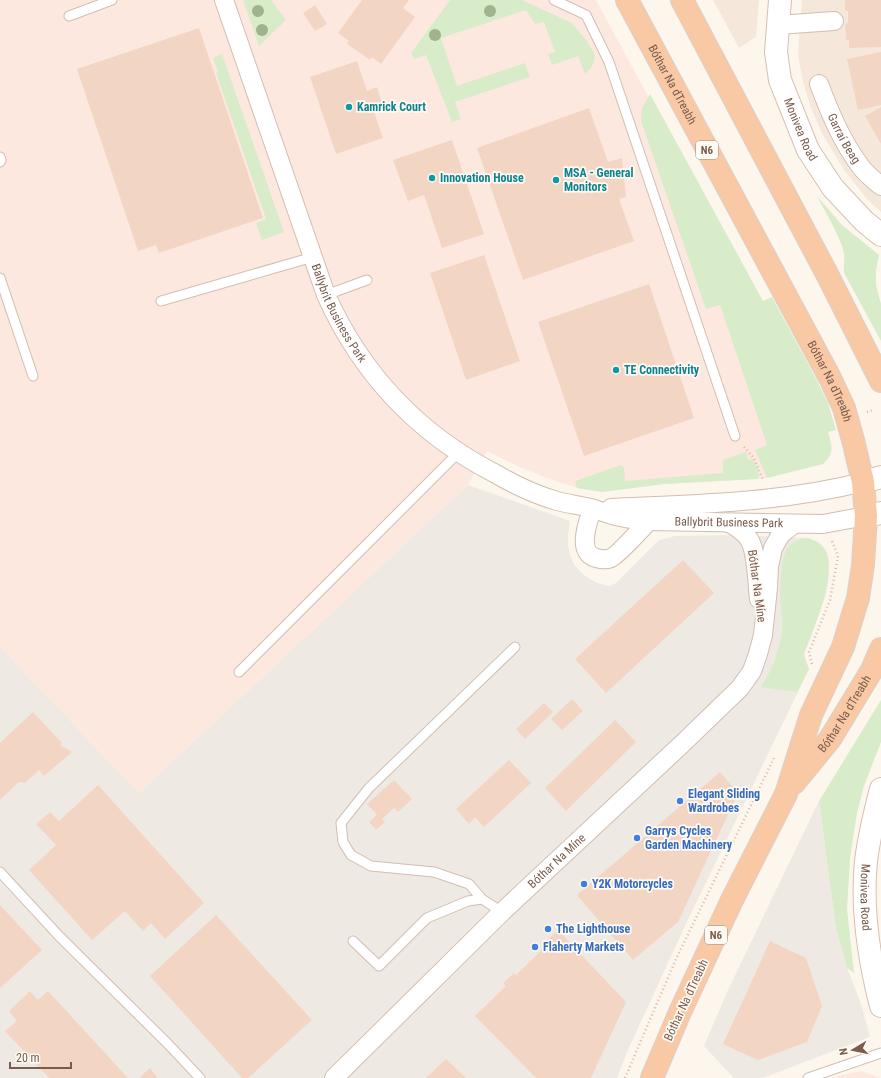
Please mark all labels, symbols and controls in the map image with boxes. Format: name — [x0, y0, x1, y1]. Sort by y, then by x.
street label: Bóthar Na dTreabh — [645, 42, 700, 127]
street label: Monivea Road — [781, 96, 820, 164]
place label: Kamrick Court — [357, 100, 426, 114]
marker: Kamrick Court — [344, 102, 354, 112]
street label: Garraí Beag — [825, 111, 863, 166]
road number: N6 — [696, 141, 718, 159]
place label: MSA - General Monitors — [564, 166, 634, 194]
place label: Innovation House — [440, 171, 524, 185]
marker: Innovation House — [427, 173, 437, 183]
marker: MSA - General Monitors — [551, 175, 561, 185]
street label: Ballybrit Business Park — [309, 262, 370, 366]
street label: Bóthar Na dTreabh — [804, 338, 855, 424]
place label: TE Connectivity — [624, 363, 700, 377]
marker: TE Connectivity — [611, 365, 621, 375]
street label: Ballybrit Business Park — [674, 514, 784, 530]
street label: Bóthar Na Míne — [745, 549, 769, 624]
street label: Bóthar Na dTreabh — [815, 672, 874, 755]
place label: Elegant Sliding Wardrobes — [688, 787, 760, 815]
marker: Elegant Sliding Wardrobes — [675, 796, 685, 806]
place label: Garrys Cycles Garden Machinery — [645, 824, 733, 852]
street label: Bóthar Na Míne — [525, 831, 589, 891]
marker: Garrys Cycles Garden Machinery — [632, 833, 642, 843]
street label: Monivea Road — [857, 863, 874, 932]
place label: Y2K Motorcycles — [592, 877, 673, 891]
marker: Y2K Motorcycles — [579, 879, 589, 889]
place label: The Lighthouse — [556, 922, 631, 936]
marker: The Lighthouse — [543, 924, 553, 934]
road number: N6 — [705, 926, 727, 944]
place label: Flaherty Markets — [543, 940, 625, 954]
marker: Flaherty Markets — [530, 942, 540, 952]
street label: Bóthar Na dTreabh — [661, 957, 711, 1043]
north arrow — [833, 1030, 873, 1070]
scale bar — [10, 1044, 71, 1070]
text: N — [837, 1047, 851, 1056]
text: 20 m — [16, 1051, 40, 1065]

